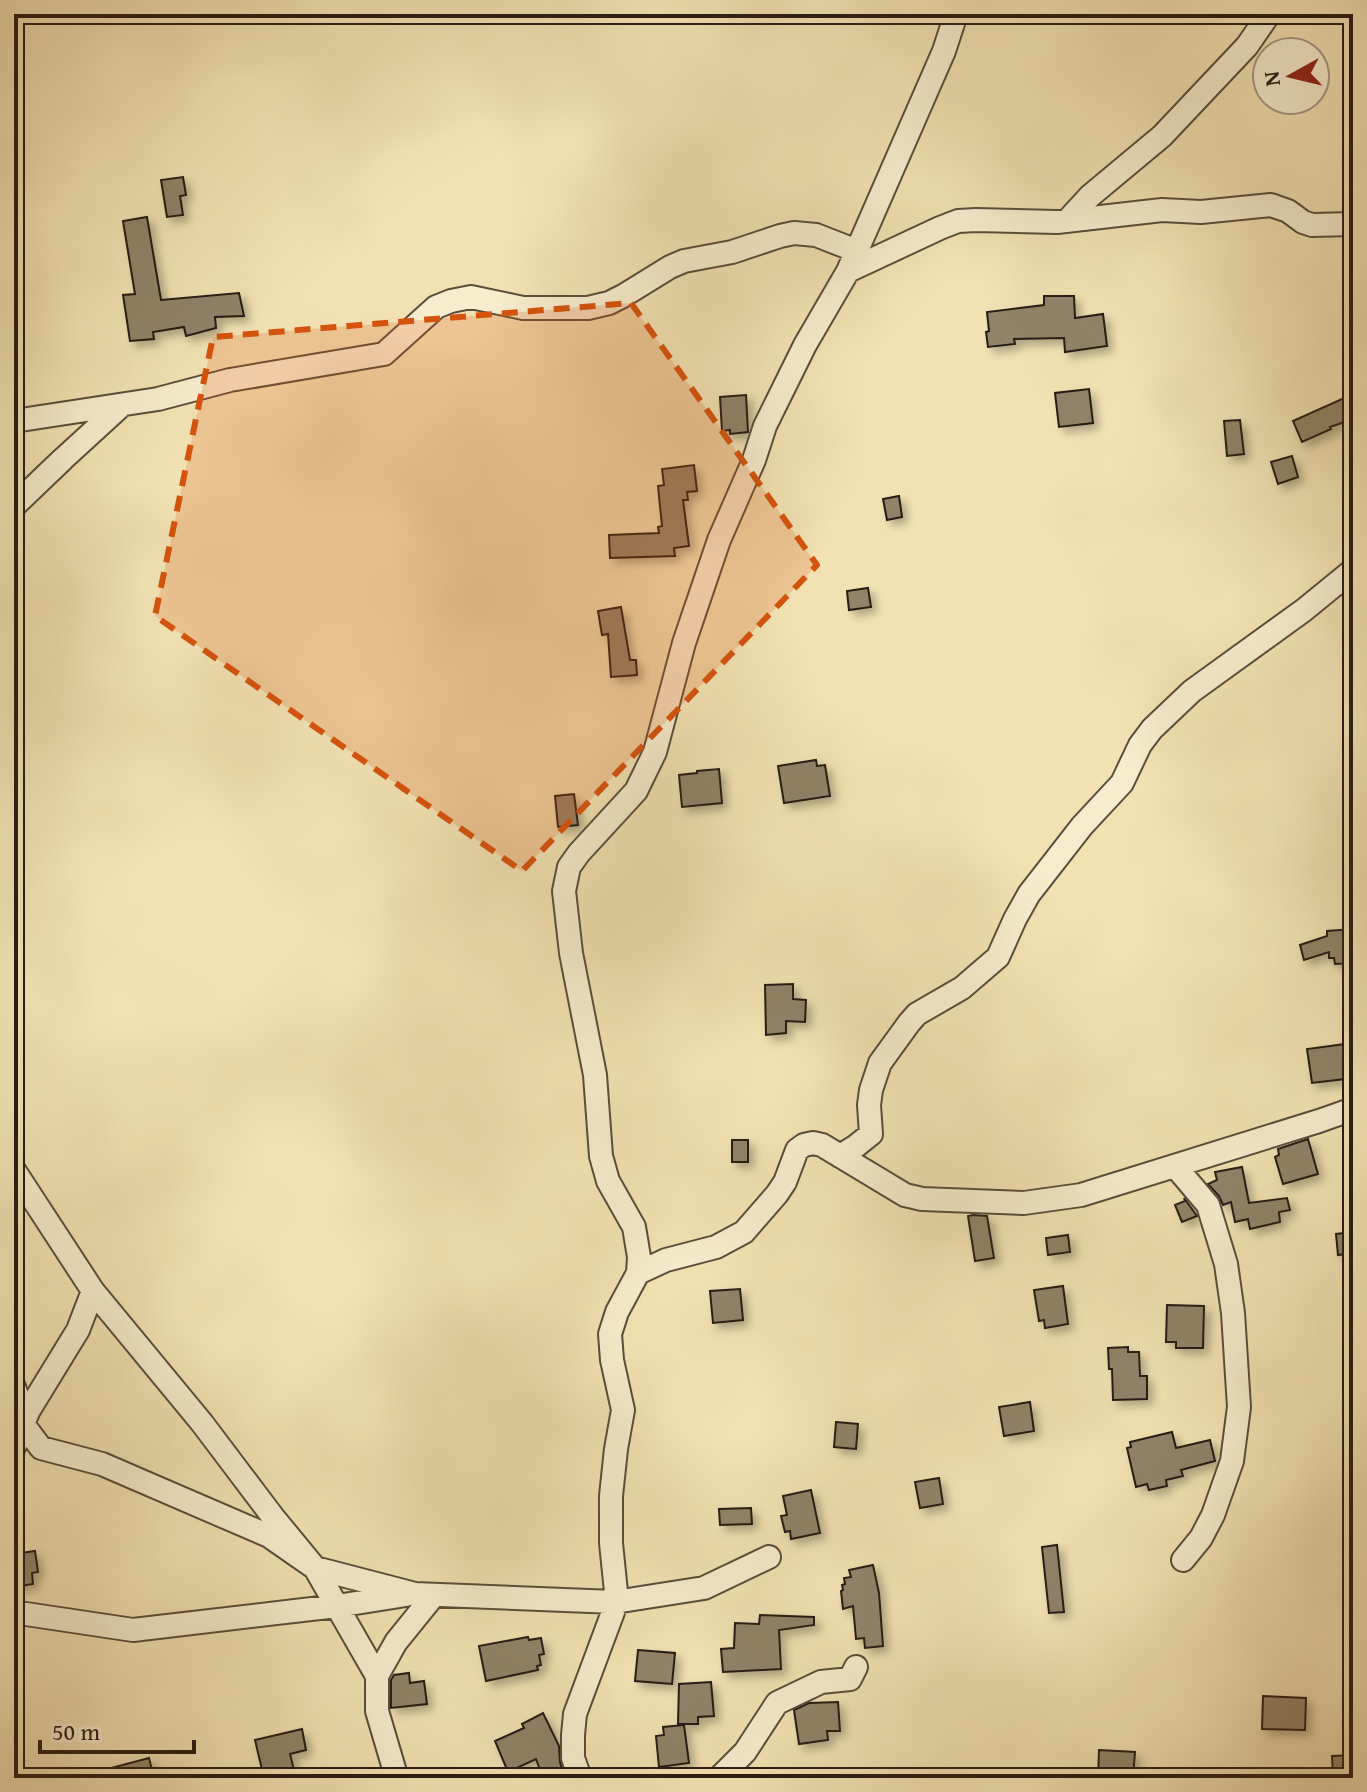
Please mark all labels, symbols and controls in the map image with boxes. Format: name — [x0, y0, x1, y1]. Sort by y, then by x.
north arrow — [1251, 36, 1331, 116]
text: N — [1254, 69, 1288, 88]
scale bar — [40, 1704, 194, 1754]
text: 50 m — [52, 1714, 100, 1749]

